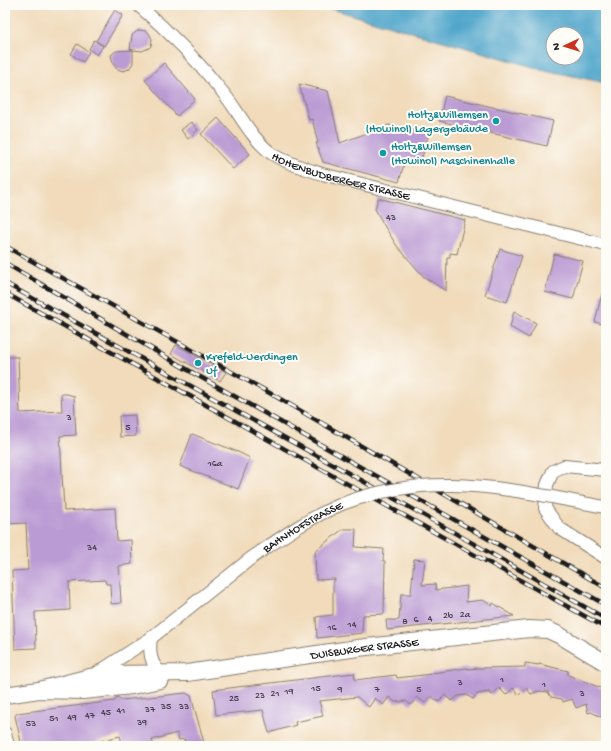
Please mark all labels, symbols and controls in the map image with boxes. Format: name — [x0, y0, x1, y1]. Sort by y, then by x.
north arrow — [545, 26, 585, 66]
text: N — [551, 43, 563, 51]
place label: Holtz&Willemsen (Howinol) Lagergebäude — [366, 109, 489, 137]
marker: Holtz&Willemsen (Howinol) Lagergebäude — [491, 116, 501, 126]
place label: Holtz&Willemsen (Howinol) Maschinenhalle — [391, 141, 516, 169]
marker: Holtz&Willemsen (Howinol) Maschinenhalle — [378, 148, 388, 158]
street label: HOHENBUDBERGER STRASSE — [269, 150, 412, 205]
house number: 43 — [386, 212, 396, 224]
place label: Krefeld-Uerdingen Uf — [206, 351, 298, 379]
marker: Krefeld-Uerdingen Uf — [193, 358, 203, 368]
house number: 3 — [65, 412, 72, 424]
house number: 5 — [125, 422, 131, 434]
house number: 16a — [207, 458, 223, 470]
street label: BAHNHOFSTRASSE — [260, 499, 346, 557]
house number: 34 — [86, 542, 97, 554]
house number: 2a — [460, 609, 471, 621]
house number: 2b — [443, 610, 454, 622]
house number: 4 — [428, 613, 433, 625]
house number: 6 — [413, 614, 419, 626]
house number: 8 — [402, 616, 408, 628]
house number: 14 — [347, 619, 357, 631]
house number: 16 — [326, 622, 337, 634]
street label: DUISBURGER STRASSE — [309, 636, 420, 664]
house number: 1 — [499, 674, 504, 686]
house number: 3 — [456, 677, 463, 689]
house number: 1 — [541, 679, 546, 691]
house number: 15 — [310, 683, 321, 695]
house number: 9 — [336, 684, 343, 696]
house number: 7 — [373, 684, 380, 696]
house number: 5 — [416, 684, 422, 696]
house number: 19 — [283, 686, 294, 698]
house number: 21 — [271, 688, 279, 700]
house number: 3 — [578, 688, 585, 700]
house number: 23 — [255, 690, 265, 702]
house number: 25 — [229, 693, 239, 705]
house number: 35 — [160, 701, 171, 713]
house number: 33 — [178, 701, 189, 713]
house number: 37 — [144, 704, 156, 716]
house number: 41 — [117, 705, 125, 717]
house number: 45 — [101, 707, 111, 719]
house number: 47 — [85, 710, 96, 722]
house number: 49 — [67, 712, 77, 724]
house number: 51 — [49, 713, 59, 725]
house number: 39 — [136, 717, 147, 729]
house number: 53 — [26, 718, 36, 730]

